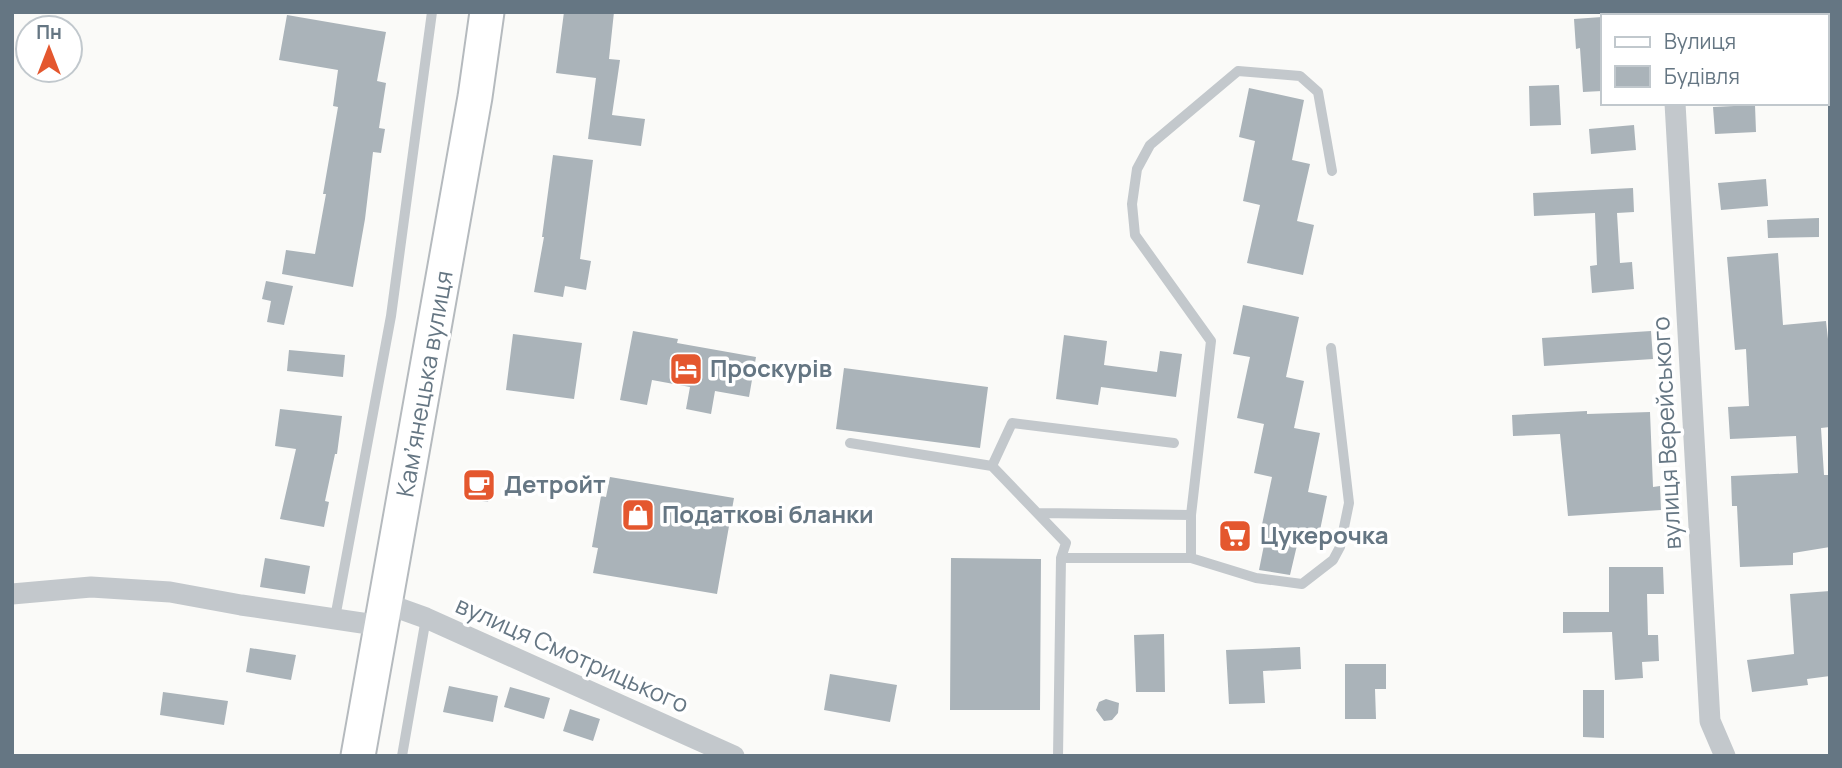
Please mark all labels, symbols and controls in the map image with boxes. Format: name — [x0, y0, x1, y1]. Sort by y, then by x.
north arrow — [14, 14, 84, 84]
legend — [1601, 14, 1828, 105]
text: Пн — [36, 19, 62, 45]
text: Вулиця — [1664, 27, 1736, 55]
text: Будівля — [1664, 62, 1740, 90]
street label: Камʼянецька вулиця — [387, 268, 460, 499]
street label: вулиця Верейського — [1643, 316, 1688, 550]
hotel icon: Проскурів — [667, 350, 705, 388]
place label: Проскурів — [710, 351, 832, 384]
cafe icon: Детройт — [460, 466, 498, 504]
place label: Детройт — [504, 467, 606, 500]
shop icon: Податкові бланки — [619, 496, 657, 534]
place label: Податкові бланки — [662, 497, 874, 530]
supermarket icon: Цукерочка — [1216, 517, 1254, 555]
place label: Цукерочка — [1260, 518, 1388, 551]
street label: вулиця Смотрицького — [451, 587, 694, 720]

